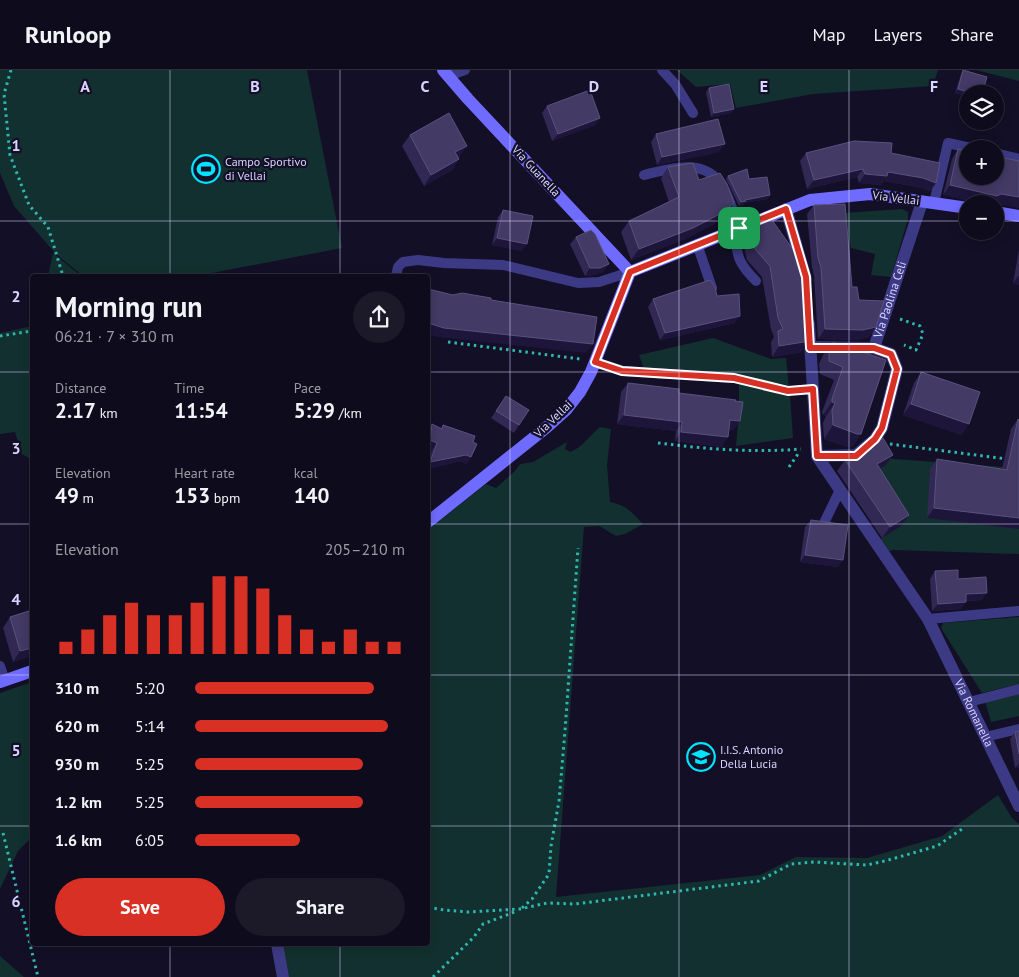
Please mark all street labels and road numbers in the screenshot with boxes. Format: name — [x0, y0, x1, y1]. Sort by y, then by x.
street label: Via Guanella — [508, 141, 564, 199]
street label: Via Vellai — [871, 187, 920, 208]
street label: Via Paolina Celi — [870, 259, 909, 341]
street label: Via Vellai — [530, 397, 575, 441]
street label: Via Romanella — [951, 676, 997, 749]

